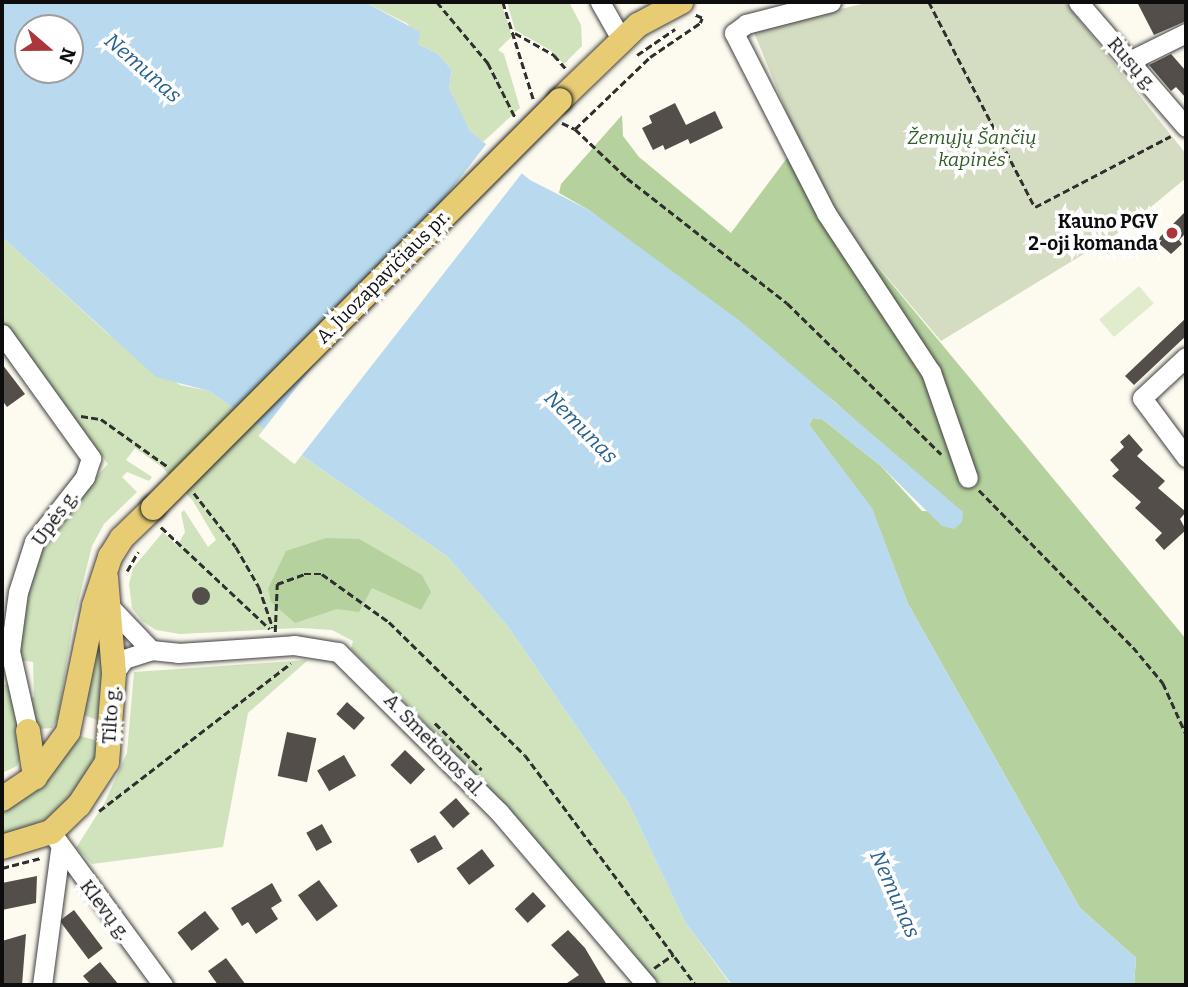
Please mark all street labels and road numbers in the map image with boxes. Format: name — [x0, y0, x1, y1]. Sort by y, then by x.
street label: Rusų g. — [1103, 33, 1161, 95]
street label: A. Juozapavičiaus pr. — [312, 206, 454, 348]
street label: Upės g. — [27, 486, 83, 550]
street label: Tilto g. — [98, 685, 124, 745]
street label: A. Smetonos al. — [379, 689, 489, 801]
street label: Klevų g. — [75, 875, 135, 945]

